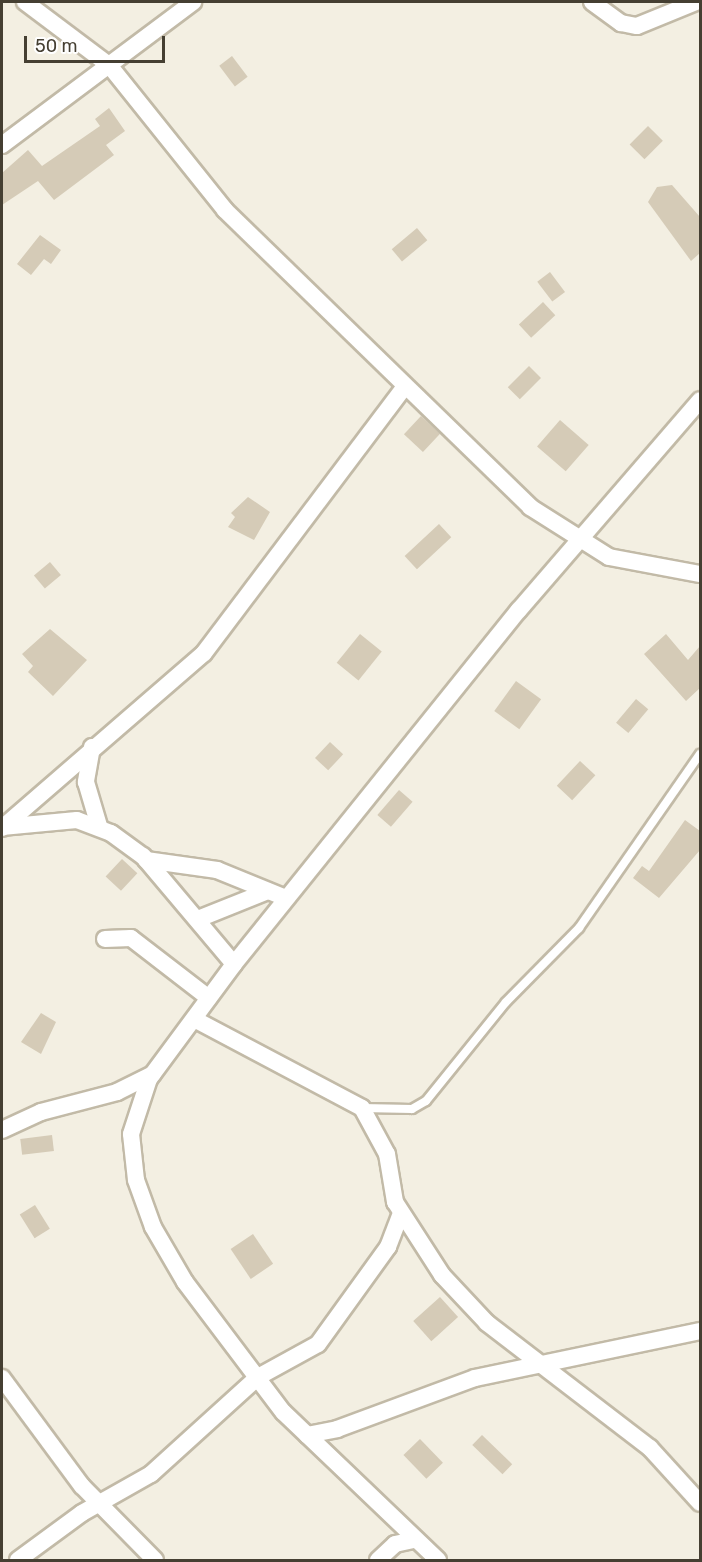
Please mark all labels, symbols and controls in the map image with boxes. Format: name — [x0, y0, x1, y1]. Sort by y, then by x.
scale bar — [27, 24, 168, 62]
text: 50 m — [35, 35, 78, 57]

